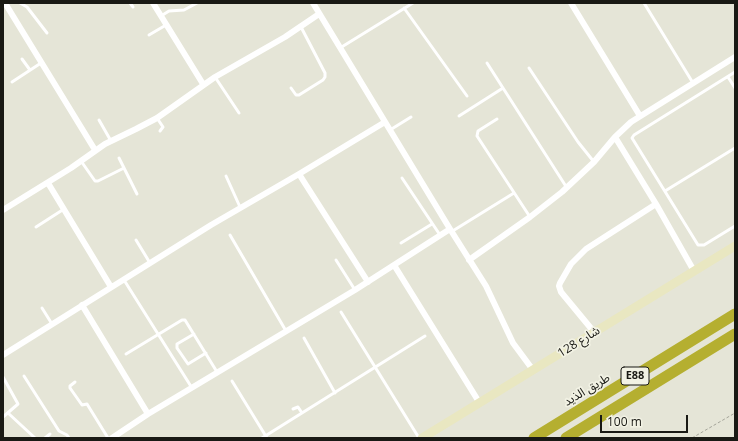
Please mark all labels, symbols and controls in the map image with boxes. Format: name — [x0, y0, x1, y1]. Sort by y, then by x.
street label: شارع 128 — [555, 323, 603, 361]
road number: E88 — [621, 367, 649, 385]
street label: طريق الذيد — [561, 371, 613, 409]
scale bar — [602, 407, 690, 433]
text: 100 m — [607, 413, 642, 430]

